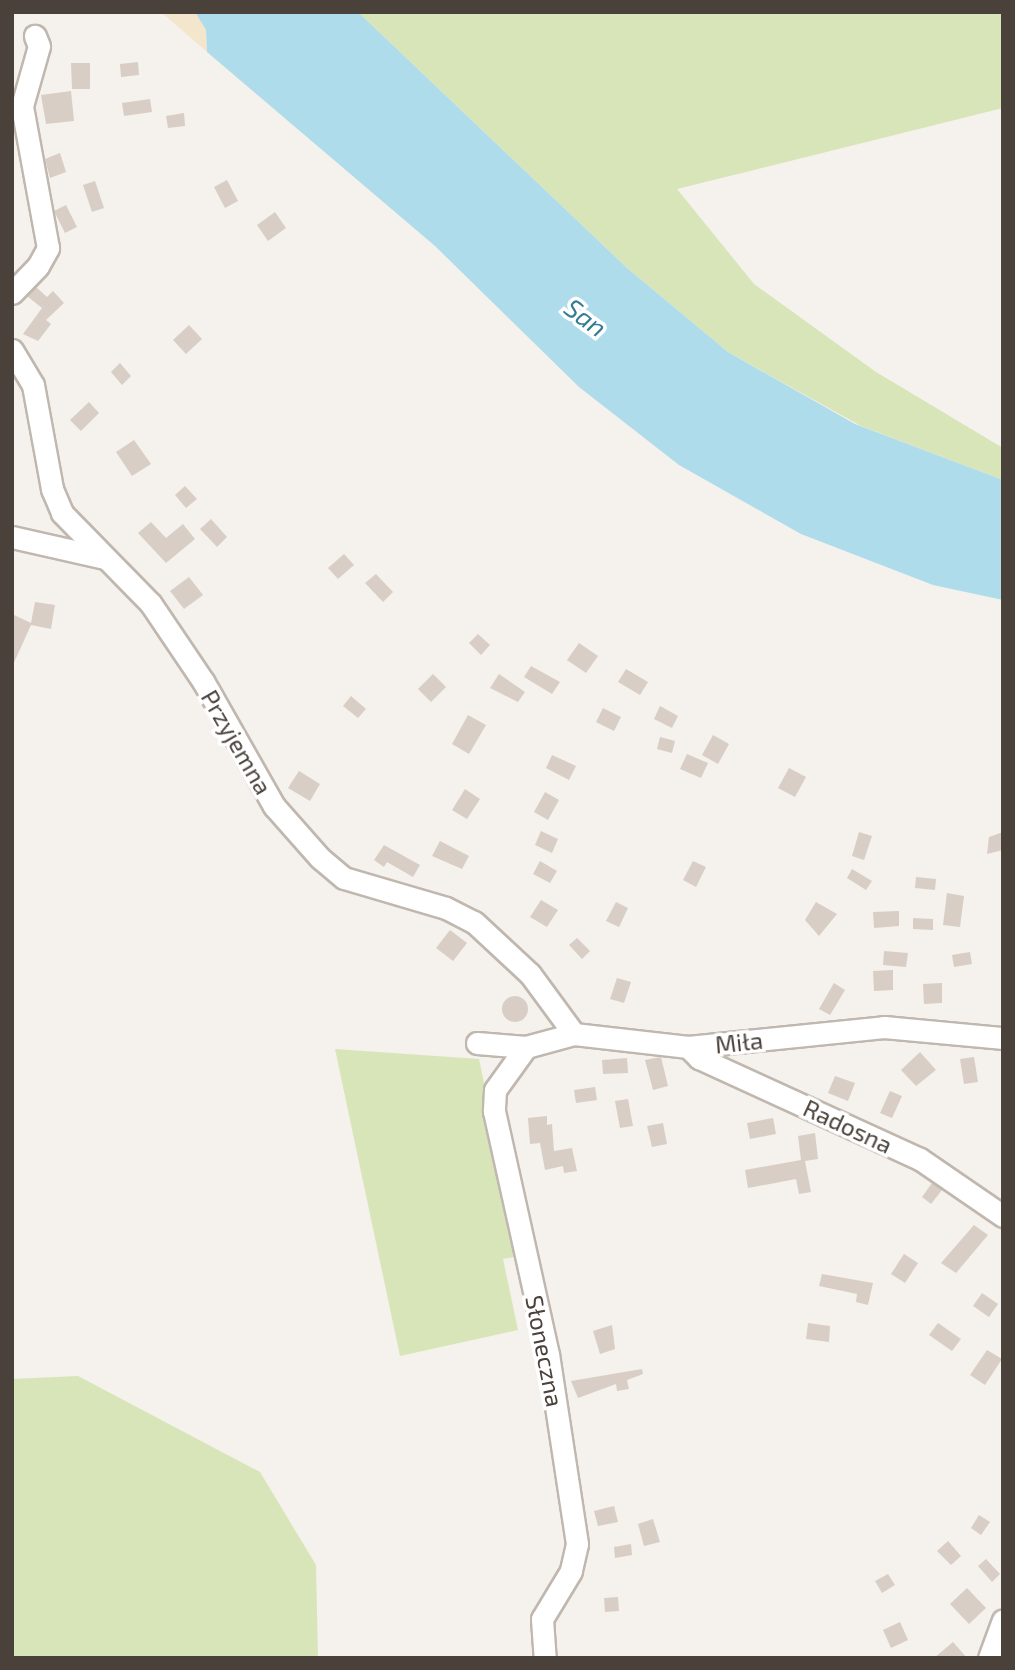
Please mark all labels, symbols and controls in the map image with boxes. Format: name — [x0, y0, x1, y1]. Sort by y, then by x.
water label: San — [559, 291, 613, 343]
street label: Przyjemna — [196, 685, 278, 799]
street label: Miła — [714, 1025, 764, 1059]
street label: Radosna — [799, 1093, 897, 1159]
street label: Słoneczna — [520, 1293, 570, 1409]

